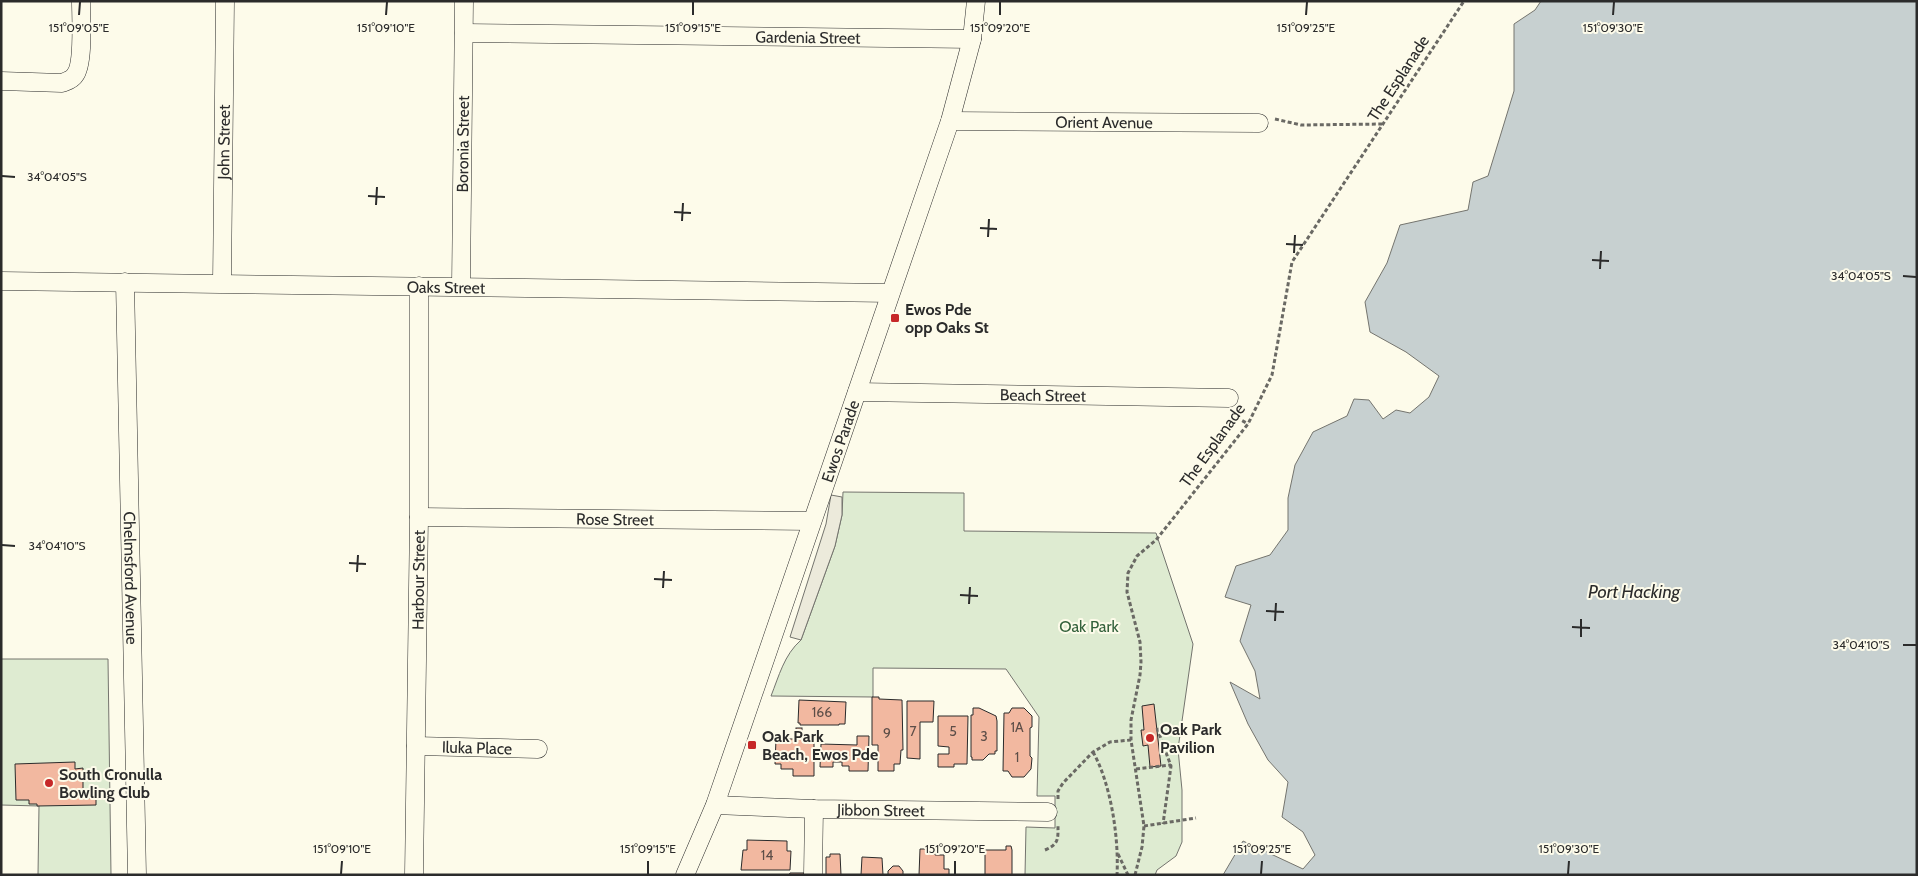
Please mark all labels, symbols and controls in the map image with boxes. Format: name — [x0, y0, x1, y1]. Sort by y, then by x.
text: 151°09'05"E — [49, 20, 110, 35]
text: 151°09'10"E — [357, 20, 415, 35]
text: 151°09'15"E — [665, 20, 721, 35]
text: 151°09'20"E — [970, 20, 1030, 35]
text: 151°09'25"E — [1277, 20, 1336, 35]
text: 151°09'30"E — [1583, 20, 1644, 35]
street label: Gardenia Street — [755, 27, 861, 48]
street label: The Esplanade — [1364, 32, 1433, 125]
street label: Boronia Street — [453, 95, 473, 193]
street label: John Street — [214, 104, 234, 181]
street label: Orient Avenue — [1055, 113, 1153, 132]
text: 34°04'05"S — [27, 169, 87, 184]
text: 34°04'05"S — [1831, 268, 1891, 283]
street label: Oaks Street — [407, 277, 486, 298]
place label: Ewos Pde opp Oaks St — [905, 300, 989, 337]
marker: Ewos Pde opp Oaks St — [889, 312, 901, 324]
street label: Beach Street — [1000, 385, 1087, 406]
street label: Ewos Parade — [818, 398, 863, 485]
street label: The Esplanade — [1176, 400, 1249, 491]
street label: Rose Street — [576, 510, 655, 529]
street label: Chelmsford Avenue — [120, 511, 141, 645]
street label: Harbour Street — [408, 529, 429, 630]
text: 34°04'10"S — [28, 538, 86, 553]
water label: Port Hacking — [1588, 581, 1681, 603]
park label: Oak Park — [1059, 617, 1120, 636]
text: 34°04'10"S — [1832, 637, 1890, 652]
house number: 166 — [812, 703, 832, 721]
house number: 1A — [1010, 718, 1024, 736]
place label: Oak Park Pavilion — [1160, 720, 1222, 757]
house number: 7 — [909, 722, 917, 740]
house number: 5 — [949, 722, 957, 740]
house number: 9 — [883, 724, 891, 742]
place label: Oak Park Beach, Ewos Pde — [762, 727, 878, 764]
house number: 3 — [980, 727, 988, 745]
marker: Oak Park Pavilion — [1144, 732, 1156, 744]
street label: Iluka Place — [442, 738, 512, 758]
marker: Oak Park Beach, Ewos Pde — [746, 739, 758, 751]
house number: 1 — [1015, 748, 1019, 766]
place label: South Cronulla Bowling Club — [59, 765, 162, 802]
marker: South Cronulla Bowling Club — [43, 777, 55, 789]
street label: Jibbon Street — [836, 800, 925, 820]
text: 151°09'10"E — [313, 841, 371, 856]
text: 151°09'15"E — [620, 841, 676, 856]
text: 151°09'20"E — [925, 841, 985, 856]
text: 151°09'25"E — [1233, 841, 1292, 856]
text: 151°09'30"E — [1539, 841, 1600, 856]
house number: 14 — [761, 846, 773, 864]

